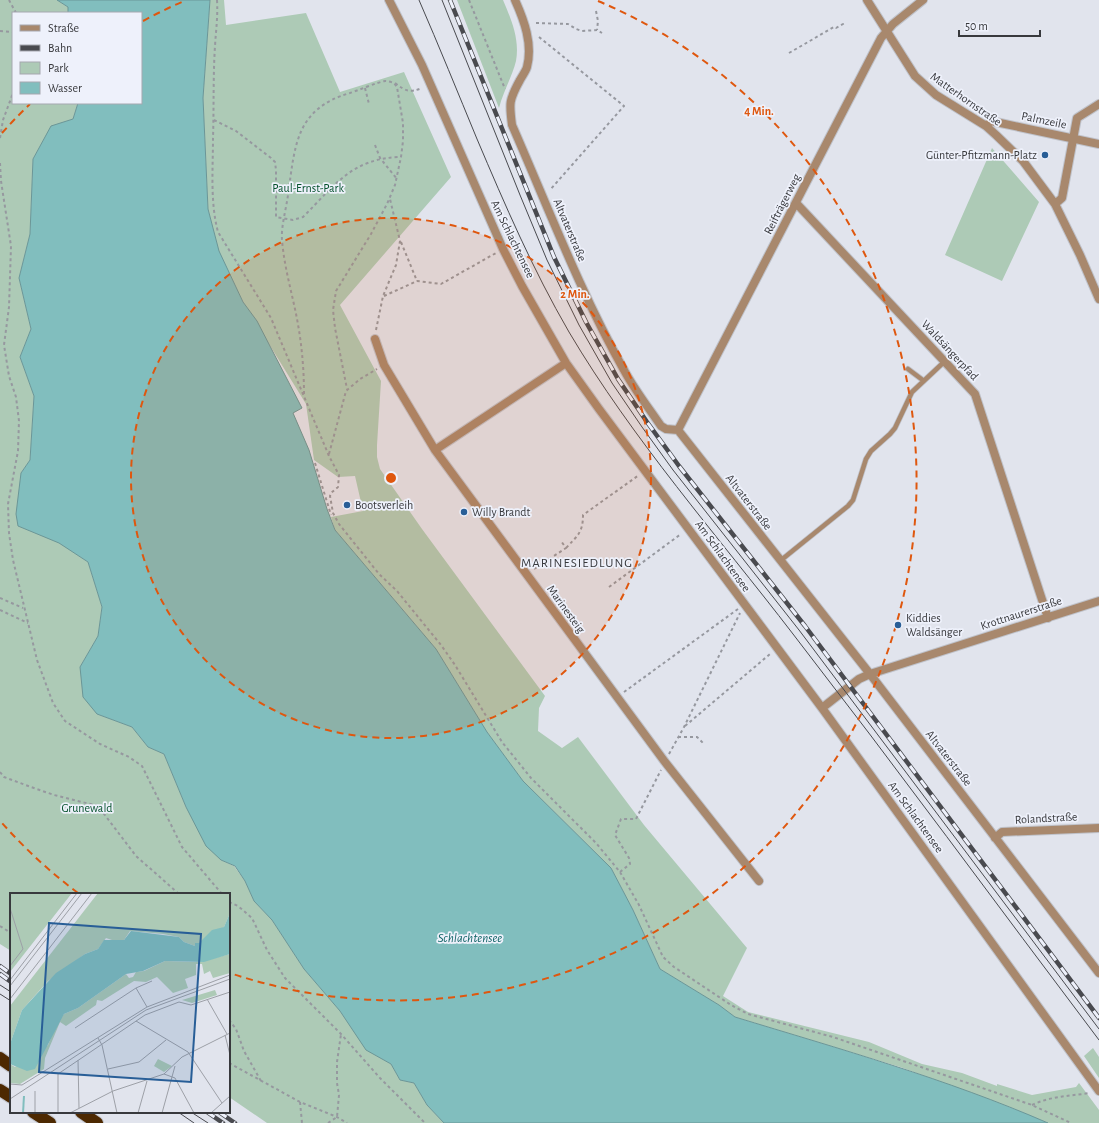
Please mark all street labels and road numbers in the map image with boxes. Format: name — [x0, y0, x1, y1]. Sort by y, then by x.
street label: Matterhornstraße — [928, 70, 1004, 128]
street label: Palmzeile — [1020, 109, 1068, 131]
street label: Reifträgerweg — [762, 172, 802, 236]
street label: Altvaterstraße — [551, 197, 589, 263]
street label: Am Schlachtensee — [489, 198, 537, 280]
street label: Waldsängerpfad — [919, 318, 981, 382]
street label: Altvaterstraße — [724, 472, 774, 532]
street label: Am Schlachtensee — [693, 518, 753, 594]
street label: Marinesteig — [545, 583, 587, 635]
street label: Krottnaurerstraße — [979, 594, 1063, 632]
street label: Altvaterstraße — [924, 728, 974, 788]
street label: Am Schlachtensee — [886, 779, 946, 855]
street label: Rolandstraße — [1014, 810, 1078, 826]

